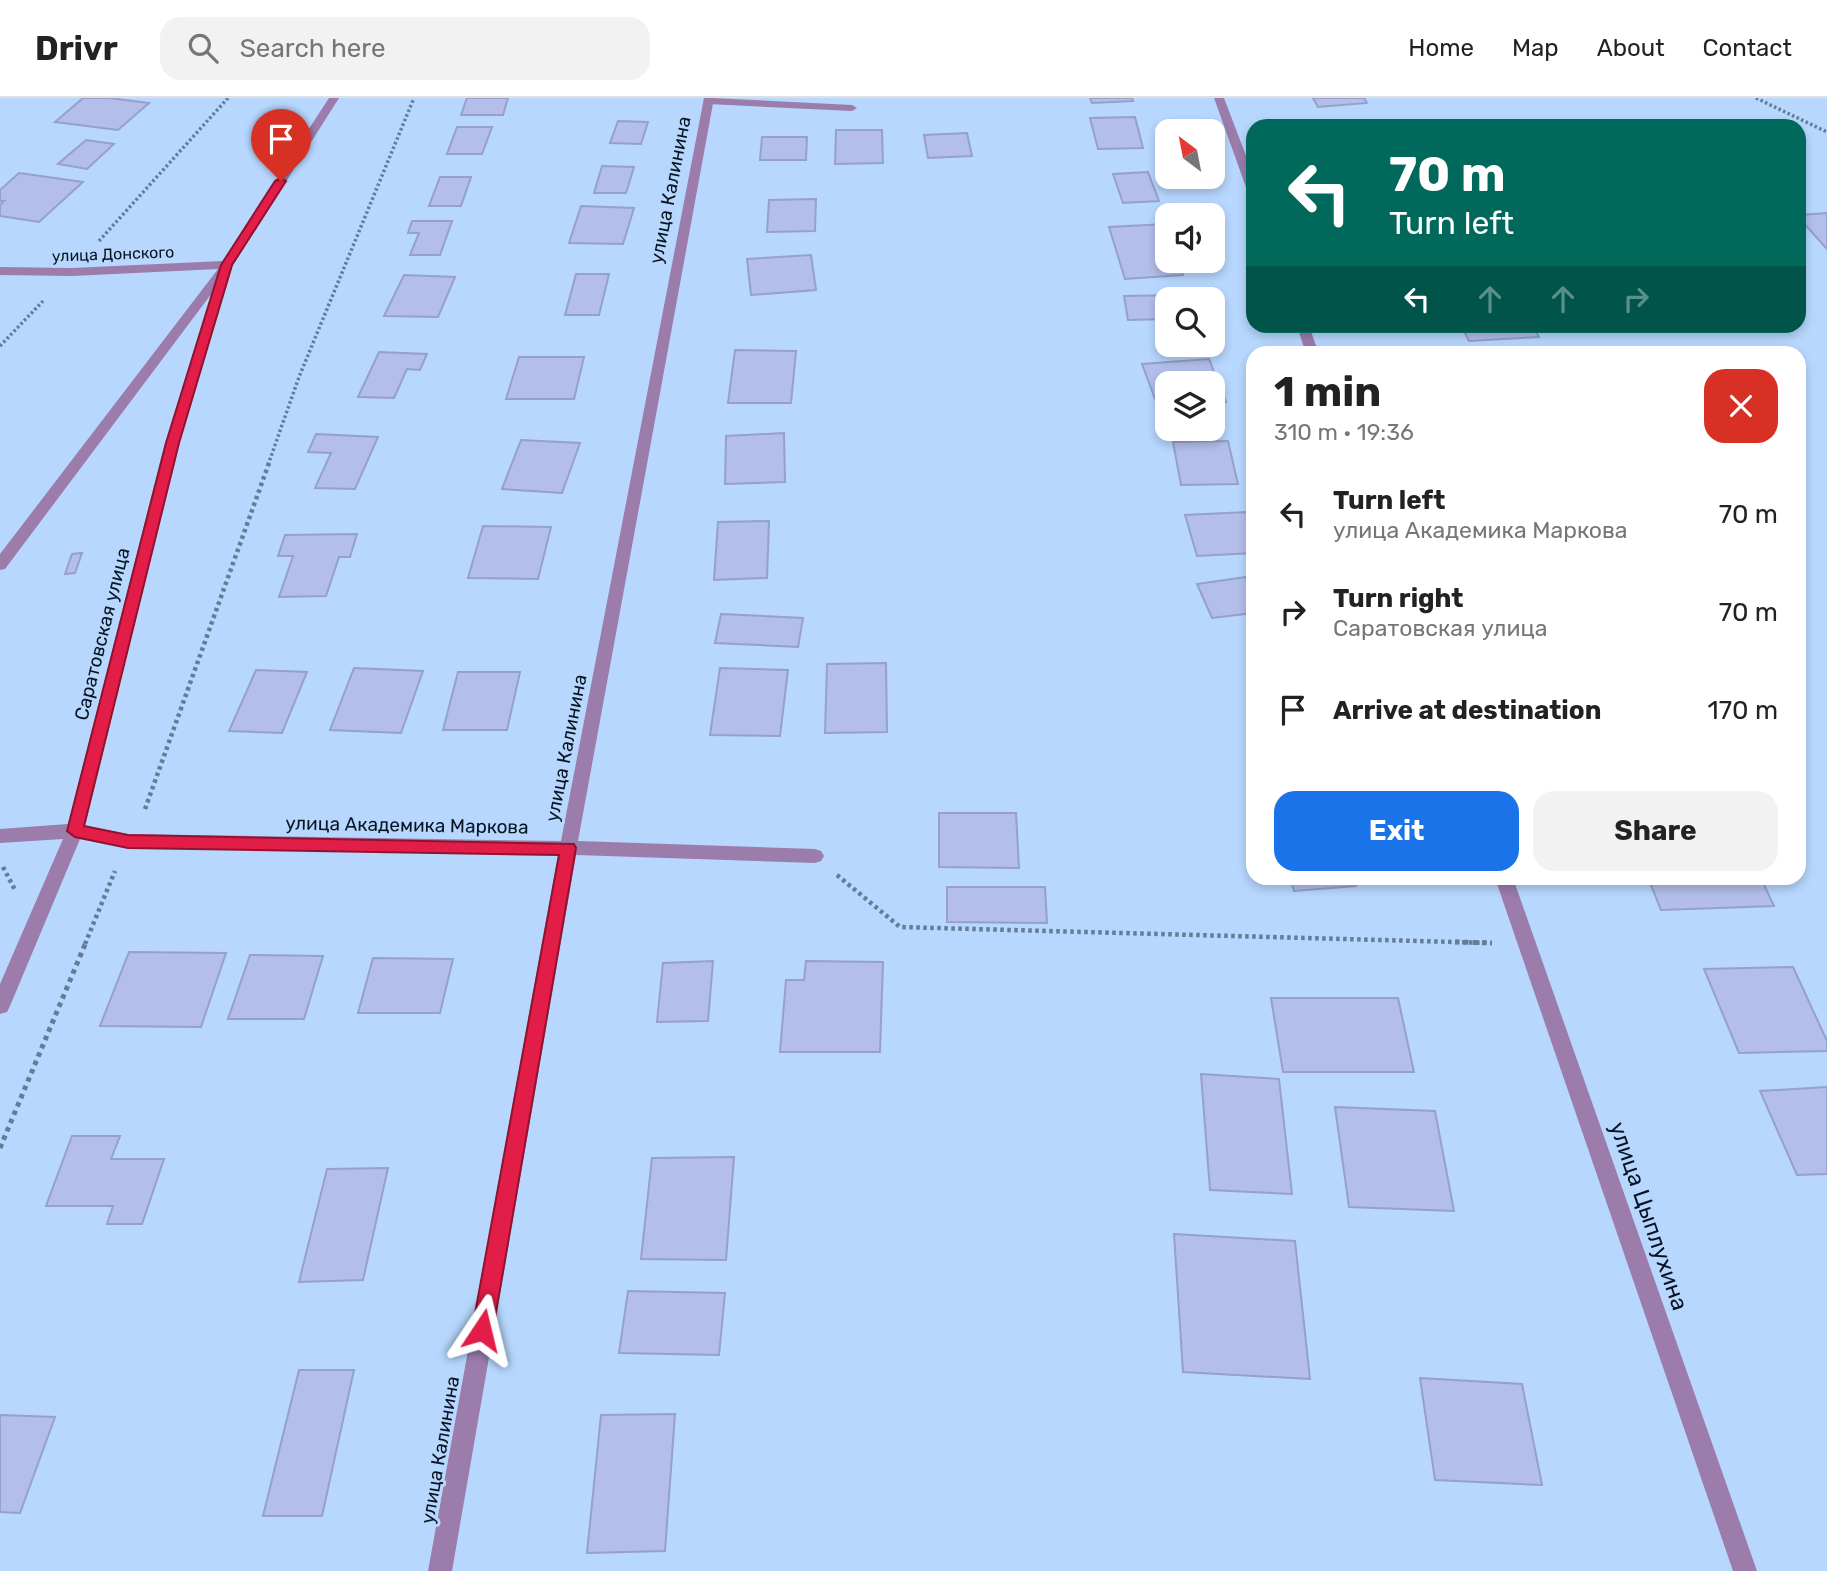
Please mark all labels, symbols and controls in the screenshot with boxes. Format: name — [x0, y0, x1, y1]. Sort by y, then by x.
search box — [160, 17, 650, 80]
text: Drivr — [35, 29, 118, 68]
icon: search — [184, 29, 222, 67]
text: Search here — [240, 33, 386, 64]
text: Home — [1408, 34, 1474, 62]
text: Map — [1512, 34, 1559, 62]
text: About — [1597, 34, 1665, 62]
text: Contact — [1703, 34, 1792, 62]
pin — [251, 109, 311, 181]
street label: улица Калинина — [644, 114, 696, 266]
north arrow — [1155, 119, 1225, 189]
map controls — [1155, 119, 1225, 441]
icon: arrive — [262, 120, 300, 158]
text: 70 m — [1389, 145, 1506, 203]
icon: left — [1274, 147, 1365, 238]
button: sound — [1155, 203, 1225, 273]
text: Turn left — [1389, 204, 1514, 242]
street label: улица Донского — [52, 242, 174, 266]
icon: left — [1398, 280, 1436, 318]
icon: ahead — [1471, 280, 1509, 318]
icon: ahead — [1544, 280, 1582, 318]
icon: right — [1617, 280, 1655, 318]
button: search — [1155, 287, 1225, 357]
text: 1 min — [1274, 367, 1381, 417]
button: close — [1704, 369, 1778, 443]
button: layers — [1155, 371, 1225, 441]
text: 310 m · 19:36 — [1274, 418, 1414, 446]
text: Turn left — [1333, 485, 1445, 516]
icon: left — [1274, 495, 1312, 533]
text: 70 m — [1719, 499, 1778, 530]
text: улица Академика Маркова — [1333, 516, 1628, 544]
street label: Саратовская улица — [69, 545, 135, 723]
text: Turn right — [1333, 583, 1463, 614]
icon: right — [1274, 593, 1312, 631]
text: 70 m — [1719, 597, 1778, 628]
text: Саратовская улица — [1333, 614, 1547, 642]
street label: улица Калинина — [540, 672, 592, 824]
icon: arrive — [1274, 691, 1312, 729]
text: Arrive at destination — [1333, 695, 1601, 726]
text: 170 m — [1708, 695, 1778, 726]
button: Exit — [1274, 791, 1519, 871]
button: Share — [1533, 791, 1778, 871]
street label: улица Академика Маркова — [285, 811, 529, 839]
street label: улица Цыплухина — [1604, 1118, 1694, 1314]
position arrow — [445, 1293, 519, 1367]
street label: улица Калинина — [416, 1374, 464, 1526]

